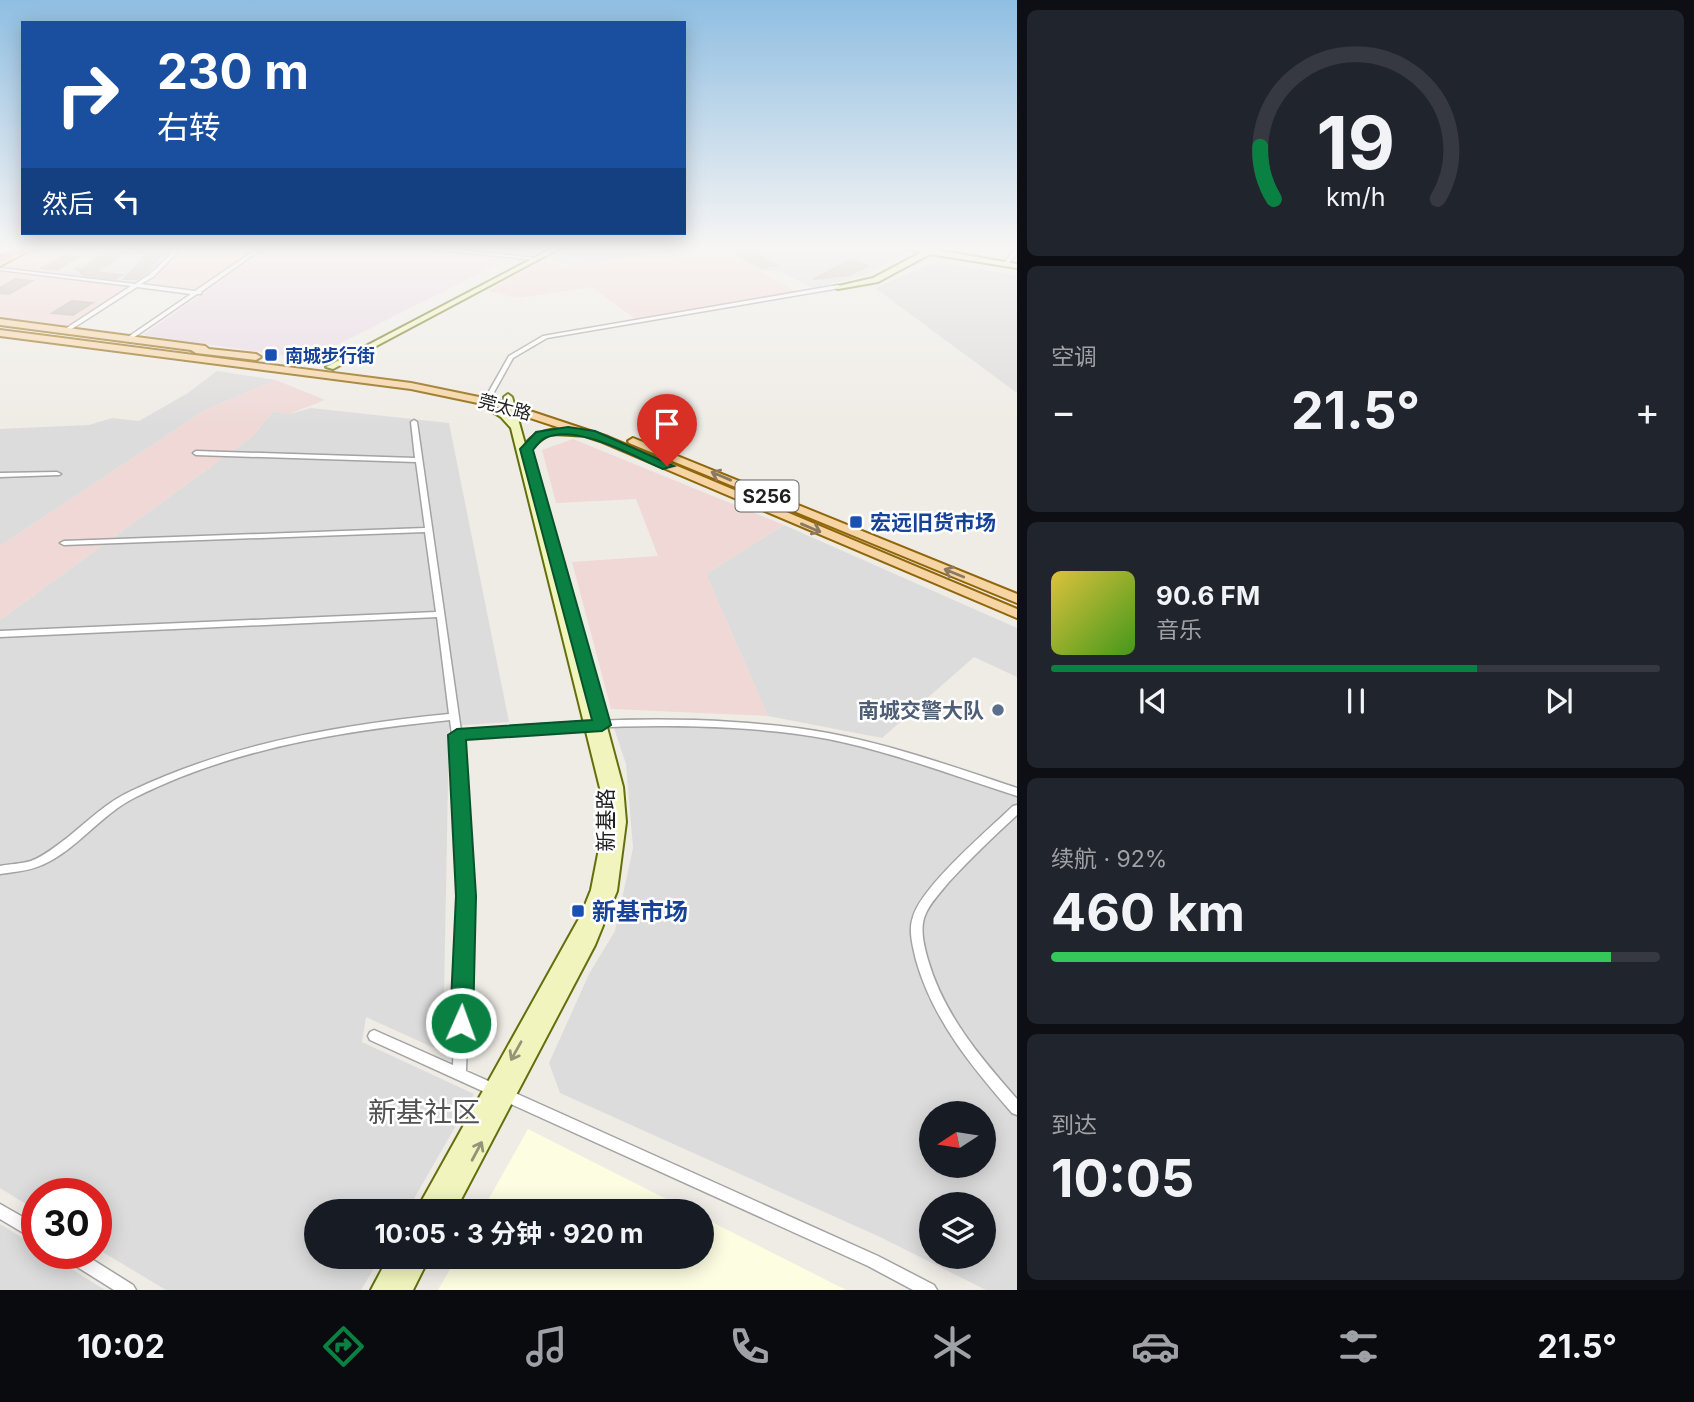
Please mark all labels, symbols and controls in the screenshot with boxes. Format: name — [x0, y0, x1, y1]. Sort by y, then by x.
text: 230 m — [157, 42, 309, 101]
icon: right — [42, 49, 133, 140]
text: 19 — [1316, 98, 1395, 187]
text: 右转 — [157, 108, 221, 147]
icon: left — [108, 182, 146, 220]
text: km/h — [1326, 182, 1385, 212]
text: 然后 — [42, 188, 94, 219]
text: 空调 — [1051, 343, 1097, 371]
place label: 南城步行街 — [285, 345, 375, 366]
marker: 南城步行街 — [263, 347, 279, 363]
text: 21.5° — [1291, 379, 1420, 442]
text: − — [1051, 388, 1076, 434]
text: + — [1635, 388, 1660, 434]
street label: 莞太路 — [476, 390, 534, 424]
pin — [637, 394, 697, 466]
icon: arrive — [648, 405, 686, 443]
one-way arrow — [711, 469, 732, 482]
road number: S256 — [736, 481, 798, 512]
place label: 宏远旧货市场 — [870, 510, 996, 535]
marker: 宏远旧货市场 — [848, 514, 864, 530]
one-way arrow — [800, 522, 822, 535]
one-way arrow — [943, 566, 965, 579]
text: 90.6 FM — [1156, 580, 1260, 611]
text: 音乐 — [1156, 616, 1202, 644]
icon: previous — [1134, 682, 1172, 720]
icon: pause — [1337, 682, 1375, 720]
icon: next — [1540, 682, 1578, 720]
place label: 南城交警大队 — [858, 698, 984, 723]
marker: 南城交警大队 — [990, 702, 1006, 718]
street label: 新基路 — [593, 789, 618, 852]
text: 续航 · 92% — [1051, 845, 1167, 873]
text: 460 km — [1051, 881, 1245, 944]
place label: 新基市场 — [592, 897, 688, 926]
marker: 新基市场 — [570, 903, 586, 919]
position arrow — [424, 986, 498, 1060]
one-way arrow — [509, 1040, 522, 1061]
district label: 新基社区 — [368, 1095, 480, 1129]
north arrow — [919, 1101, 996, 1178]
map controls — [919, 1101, 996, 1269]
text: 到达 — [1051, 1111, 1097, 1139]
one-way arrow — [470, 1141, 484, 1162]
text: 10:05 — [1051, 1147, 1194, 1210]
speed limit sign: 30 — [21, 1178, 112, 1269]
button: layers — [919, 1192, 996, 1269]
text: 10:05 · 3 分钟 · 920 m — [374, 1218, 644, 1249]
icon: directions — [319, 1322, 368, 1371]
icon: music — [522, 1322, 571, 1371]
icon: phone — [725, 1322, 774, 1371]
icon: climate — [928, 1322, 977, 1371]
icon: car — [1131, 1322, 1180, 1371]
icon: filters — [1334, 1322, 1383, 1371]
text: 10:02 — [77, 1327, 165, 1366]
text: 21.5° — [1538, 1327, 1617, 1366]

